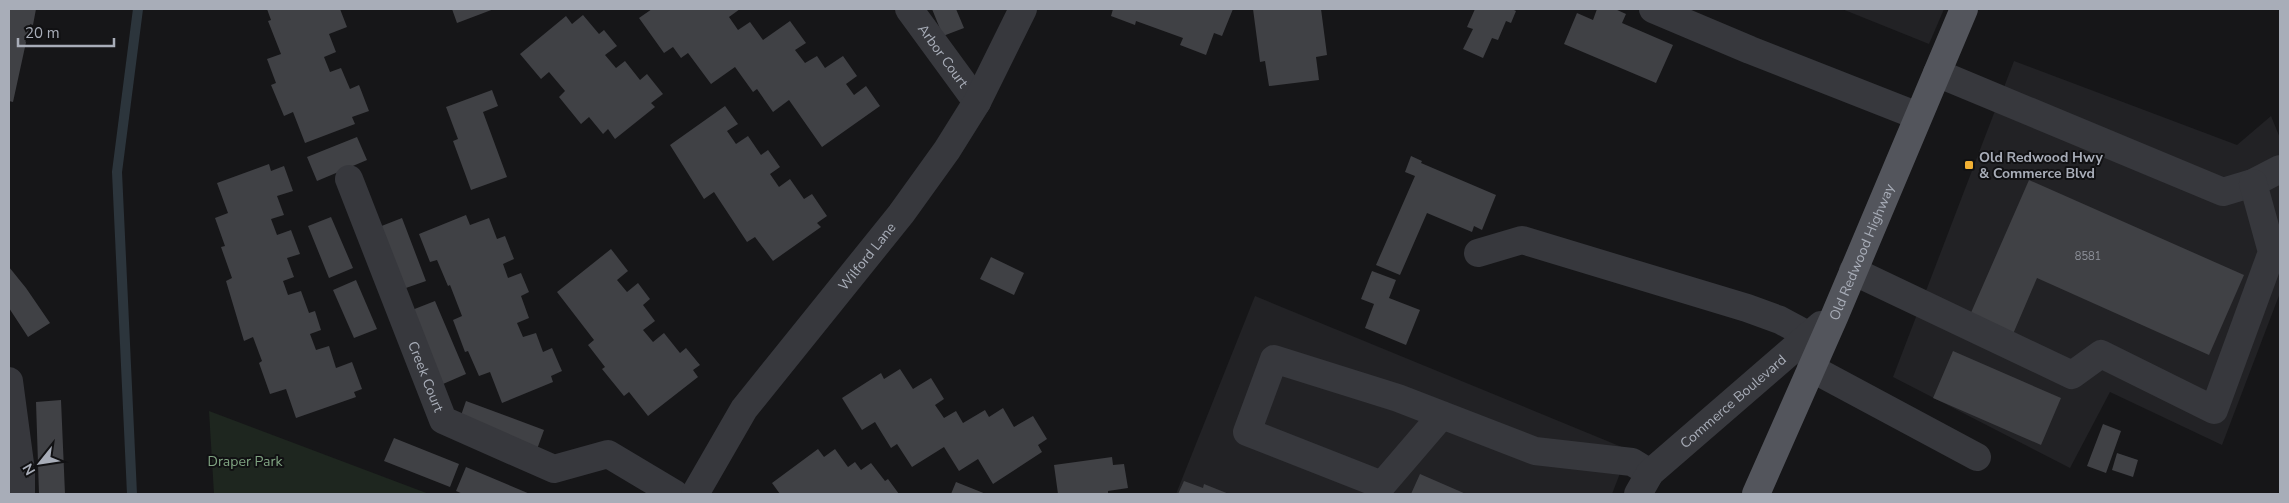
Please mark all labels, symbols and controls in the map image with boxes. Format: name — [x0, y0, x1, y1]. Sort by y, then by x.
scale bar — [18, 15, 114, 47]
street label: Arbor Court — [913, 20, 973, 92]
text: 20 m — [25, 23, 60, 43]
place label: Old Redwood Hwy & Commerce Blvd — [1979, 148, 2103, 183]
marker: Old Redwood Hwy & Commerce Blvd — [1963, 159, 1975, 171]
street label: Old Redwood Highway — [1825, 180, 1900, 324]
street label: Wilford Lane — [834, 219, 900, 295]
house number: 8581 — [2075, 249, 2101, 264]
street label: Creek Court — [403, 338, 448, 415]
street label: Commerce Boulevard — [1676, 350, 1790, 453]
north arrow — [15, 438, 65, 488]
park label: Draper Park — [208, 452, 283, 471]
text: N — [18, 460, 40, 479]

